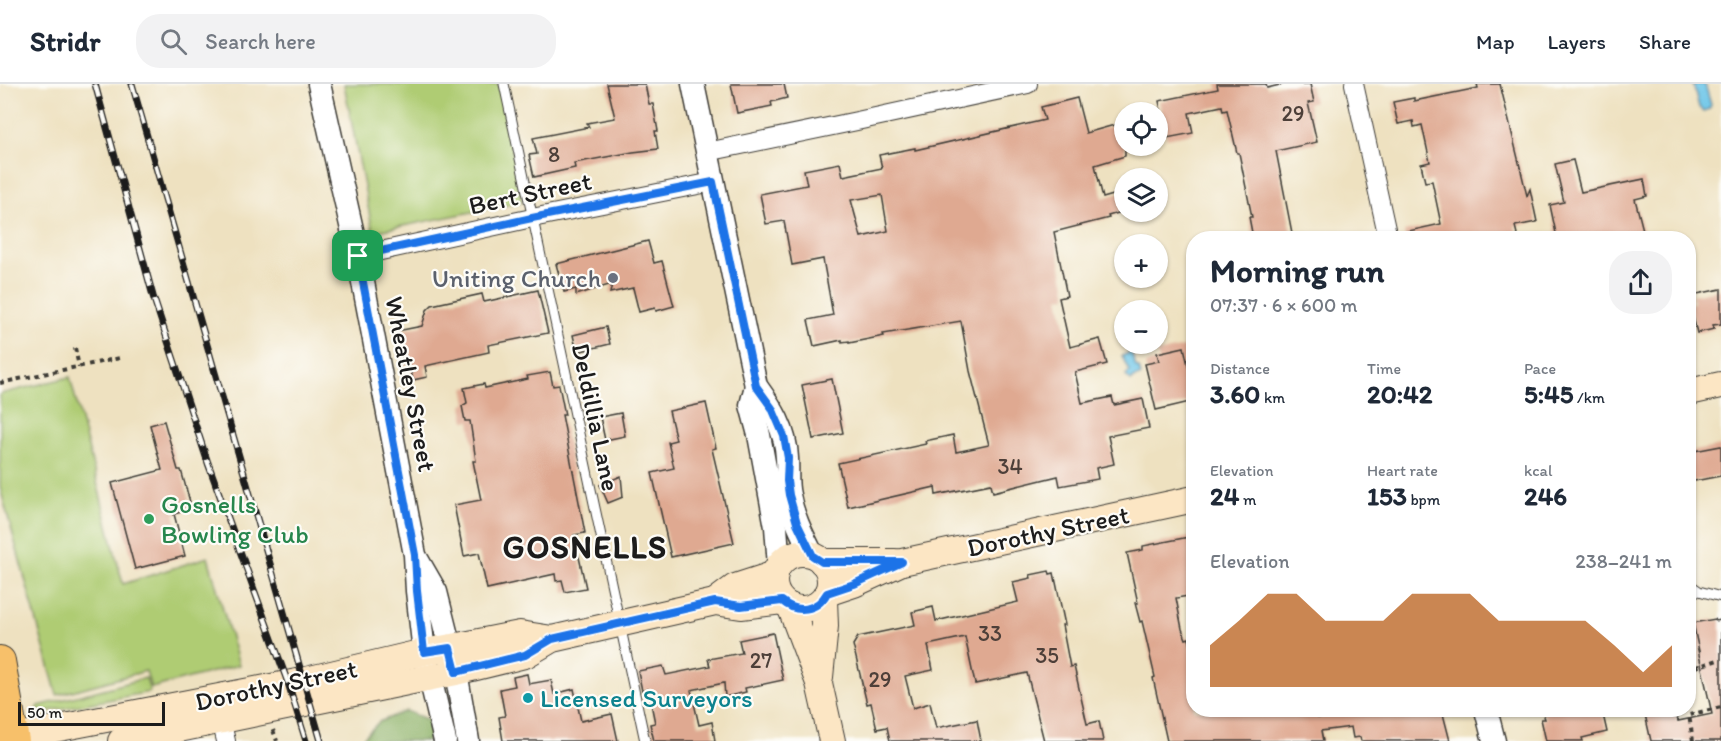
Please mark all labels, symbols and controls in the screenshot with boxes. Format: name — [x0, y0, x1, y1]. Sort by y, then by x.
search box — [136, 14, 556, 68]
text: Stridr — [30, 24, 100, 58]
icon: search — [157, 25, 190, 58]
text: Search here — [205, 28, 316, 55]
text: Map — [1476, 29, 1515, 54]
text: Layers — [1548, 29, 1606, 54]
text: Share — [1639, 29, 1691, 54]
house number: 29 — [1281, 100, 1305, 127]
map controls — [1114, 102, 1168, 354]
button: locate — [1114, 102, 1168, 156]
house number: 8 — [548, 141, 560, 168]
street label: Bert Street — [466, 164, 594, 222]
button: layers — [1114, 168, 1168, 222]
pin — [332, 230, 383, 281]
button: + — [1114, 234, 1168, 288]
icon: arrive — [341, 239, 374, 272]
text: Morning run — [1210, 251, 1385, 290]
button: share — [1609, 251, 1672, 314]
place label: Uniting Church — [432, 262, 601, 294]
marker: Uniting Church — [606, 271, 620, 285]
street label: Wheatley Street — [378, 293, 444, 475]
text: 07:37 · 6 × 600 m — [1210, 293, 1358, 317]
button: − — [1114, 300, 1168, 354]
street label: Deldillia Lane — [565, 340, 627, 494]
text: Distance — [1210, 359, 1270, 378]
text: Time — [1367, 359, 1401, 378]
text: Pace — [1524, 359, 1556, 378]
text: 3.60 — [1210, 378, 1260, 410]
text: 20:42 — [1367, 378, 1432, 410]
text: 5:45 — [1524, 378, 1573, 410]
text: km — [1260, 388, 1285, 407]
text: /km — [1573, 388, 1605, 407]
house number: 34 — [997, 453, 1023, 480]
text: Elevation — [1210, 461, 1274, 480]
text: Heart rate — [1367, 461, 1438, 480]
text: kcal — [1524, 461, 1552, 480]
text: 24 — [1210, 480, 1239, 512]
text: 153 — [1367, 480, 1407, 512]
text: 246 — [1524, 480, 1567, 512]
place label: Gosnells Bowling Club — [161, 488, 309, 550]
text: m — [1239, 490, 1256, 509]
text: bpm — [1407, 490, 1440, 509]
street label: Dorothy Street — [964, 498, 1132, 564]
marker: Gosnells Bowling Club — [142, 512, 156, 526]
district label: GOSNELLS — [503, 528, 667, 566]
text: Elevation — [1210, 549, 1289, 573]
text: 238–241 m — [1575, 549, 1672, 573]
house number: 33 — [978, 620, 1002, 647]
house number: 35 — [1035, 642, 1059, 669]
house number: 27 — [750, 647, 772, 674]
street label: Dorothy Street — [192, 652, 360, 718]
house number: 29 — [868, 666, 892, 693]
place label: Licensed Surveyors — [540, 682, 753, 714]
marker: Licensed Surveyors — [521, 691, 535, 705]
scale bar — [18, 699, 165, 726]
text: 50 m — [27, 703, 62, 722]

